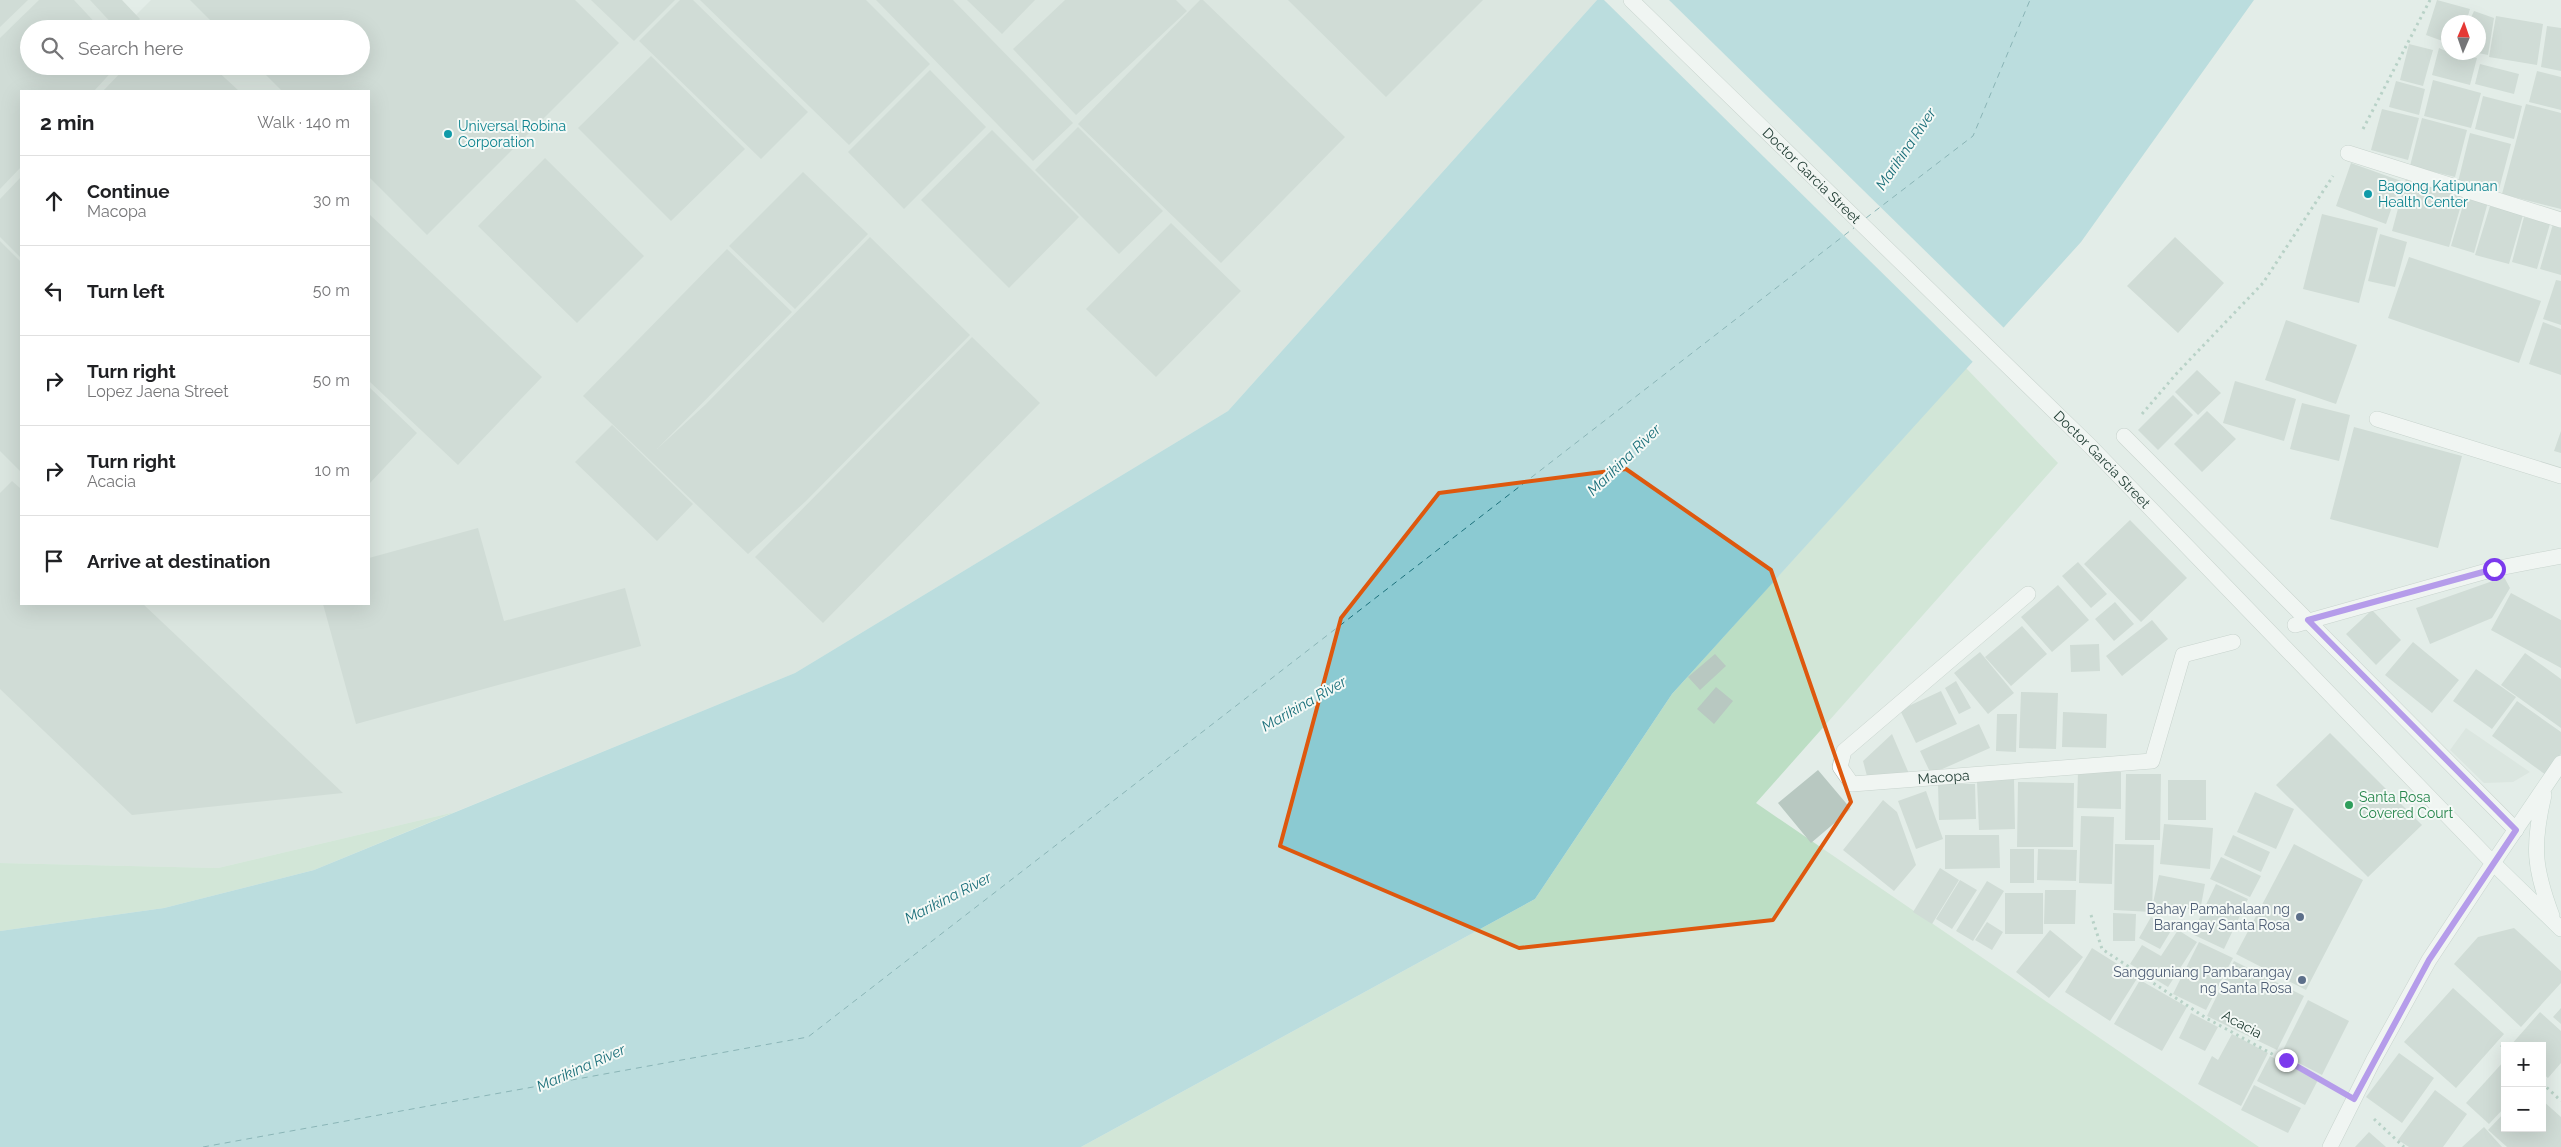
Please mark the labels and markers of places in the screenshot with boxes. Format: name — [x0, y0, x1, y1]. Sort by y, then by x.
place label: Universal Robina Corporation — [458, 118, 566, 150]
marker: Universal Robina Corporation — [442, 128, 454, 140]
place label: Bagong Katipunan Health Center — [2378, 178, 2498, 210]
marker: Bagong Katipunan Health Center — [2362, 188, 2374, 200]
place label: Santa Rosa Covered Court — [2359, 789, 2453, 821]
marker: Santa Rosa Covered Court — [2343, 799, 2355, 811]
place label: Bahay Pamahalaan ng Barangay Santa Rosa — [2147, 901, 2290, 933]
marker: Bahay Pamahalaan ng Barangay Santa Rosa — [2294, 911, 2306, 923]
place label: Sangguniang Pambarangay ng Santa Rosa — [2113, 964, 2292, 996]
marker: Sangguniang Pambarangay ng Santa Rosa — [2296, 974, 2308, 986]

